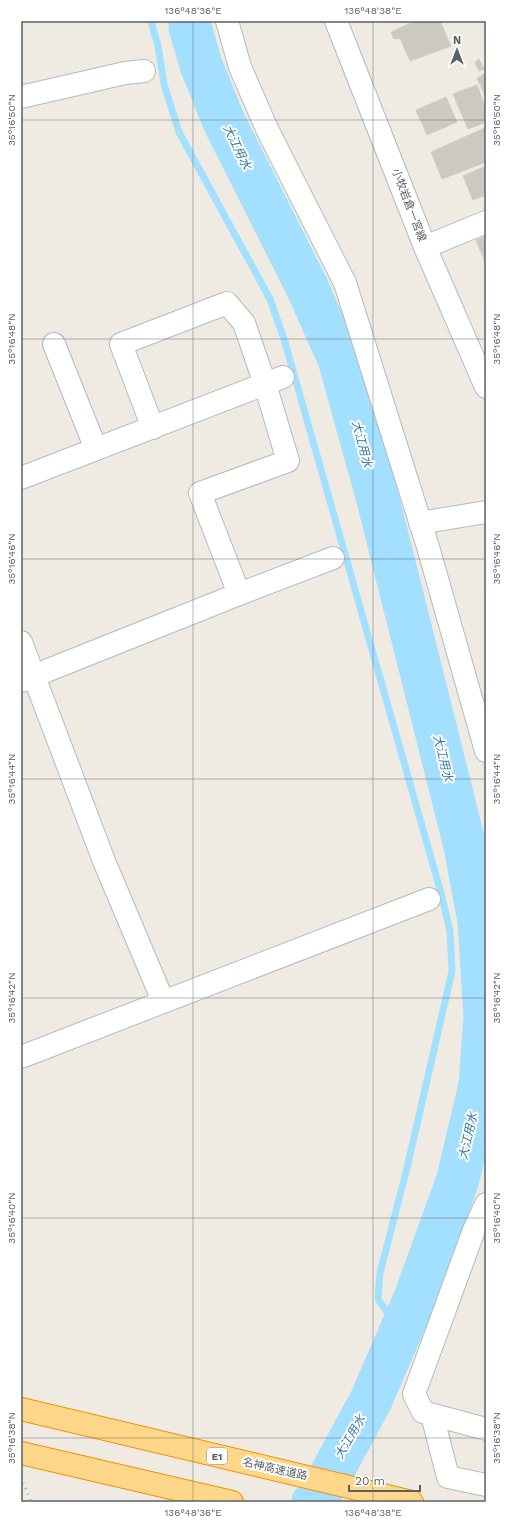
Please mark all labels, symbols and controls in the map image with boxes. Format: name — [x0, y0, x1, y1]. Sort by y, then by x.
text: 136°48'36"E — [164, 5, 222, 16]
text: 136°48'38"E — [344, 5, 402, 16]
north arrow — [437, 30, 477, 70]
text: N — [453, 34, 461, 47]
text: 35°16'50"N — [6, 94, 17, 146]
text: 35°16'50"N — [491, 94, 502, 146]
water label: 大江用水 — [220, 122, 255, 173]
street label: 小牧岩倉一宮線 — [389, 167, 429, 243]
text: 35°16'48"N — [6, 313, 17, 365]
text: 35°16'48"N — [491, 313, 502, 365]
water label: 大江用水 — [349, 419, 375, 471]
text: 35°16'46"N — [6, 533, 17, 585]
text: 35°16'46"N — [491, 533, 502, 585]
water label: 大江用水 — [430, 733, 456, 785]
text: 35°16'44"N — [6, 754, 17, 804]
text: 35°16'44"N — [491, 754, 502, 804]
text: 35°16'42"N — [6, 973, 17, 1023]
text: 35°16'42"N — [491, 973, 502, 1023]
water label: 大江用水 — [456, 1109, 481, 1161]
text: 35°16'40"N — [6, 1192, 17, 1244]
text: 35°16'40"N — [491, 1192, 502, 1244]
water label: 大江用水 — [332, 1411, 369, 1461]
text: 35°16'38"N — [6, 1412, 17, 1464]
text: 35°16'38"N — [491, 1412, 502, 1464]
road number: E1 — [207, 1448, 227, 1464]
street label: 名神高速道路 — [241, 1455, 309, 1483]
scale bar — [349, 1467, 420, 1493]
text: 20 m — [355, 1474, 385, 1488]
text: 136°48'36"E — [164, 1507, 222, 1518]
text: 136°48'38"E — [344, 1507, 402, 1518]

